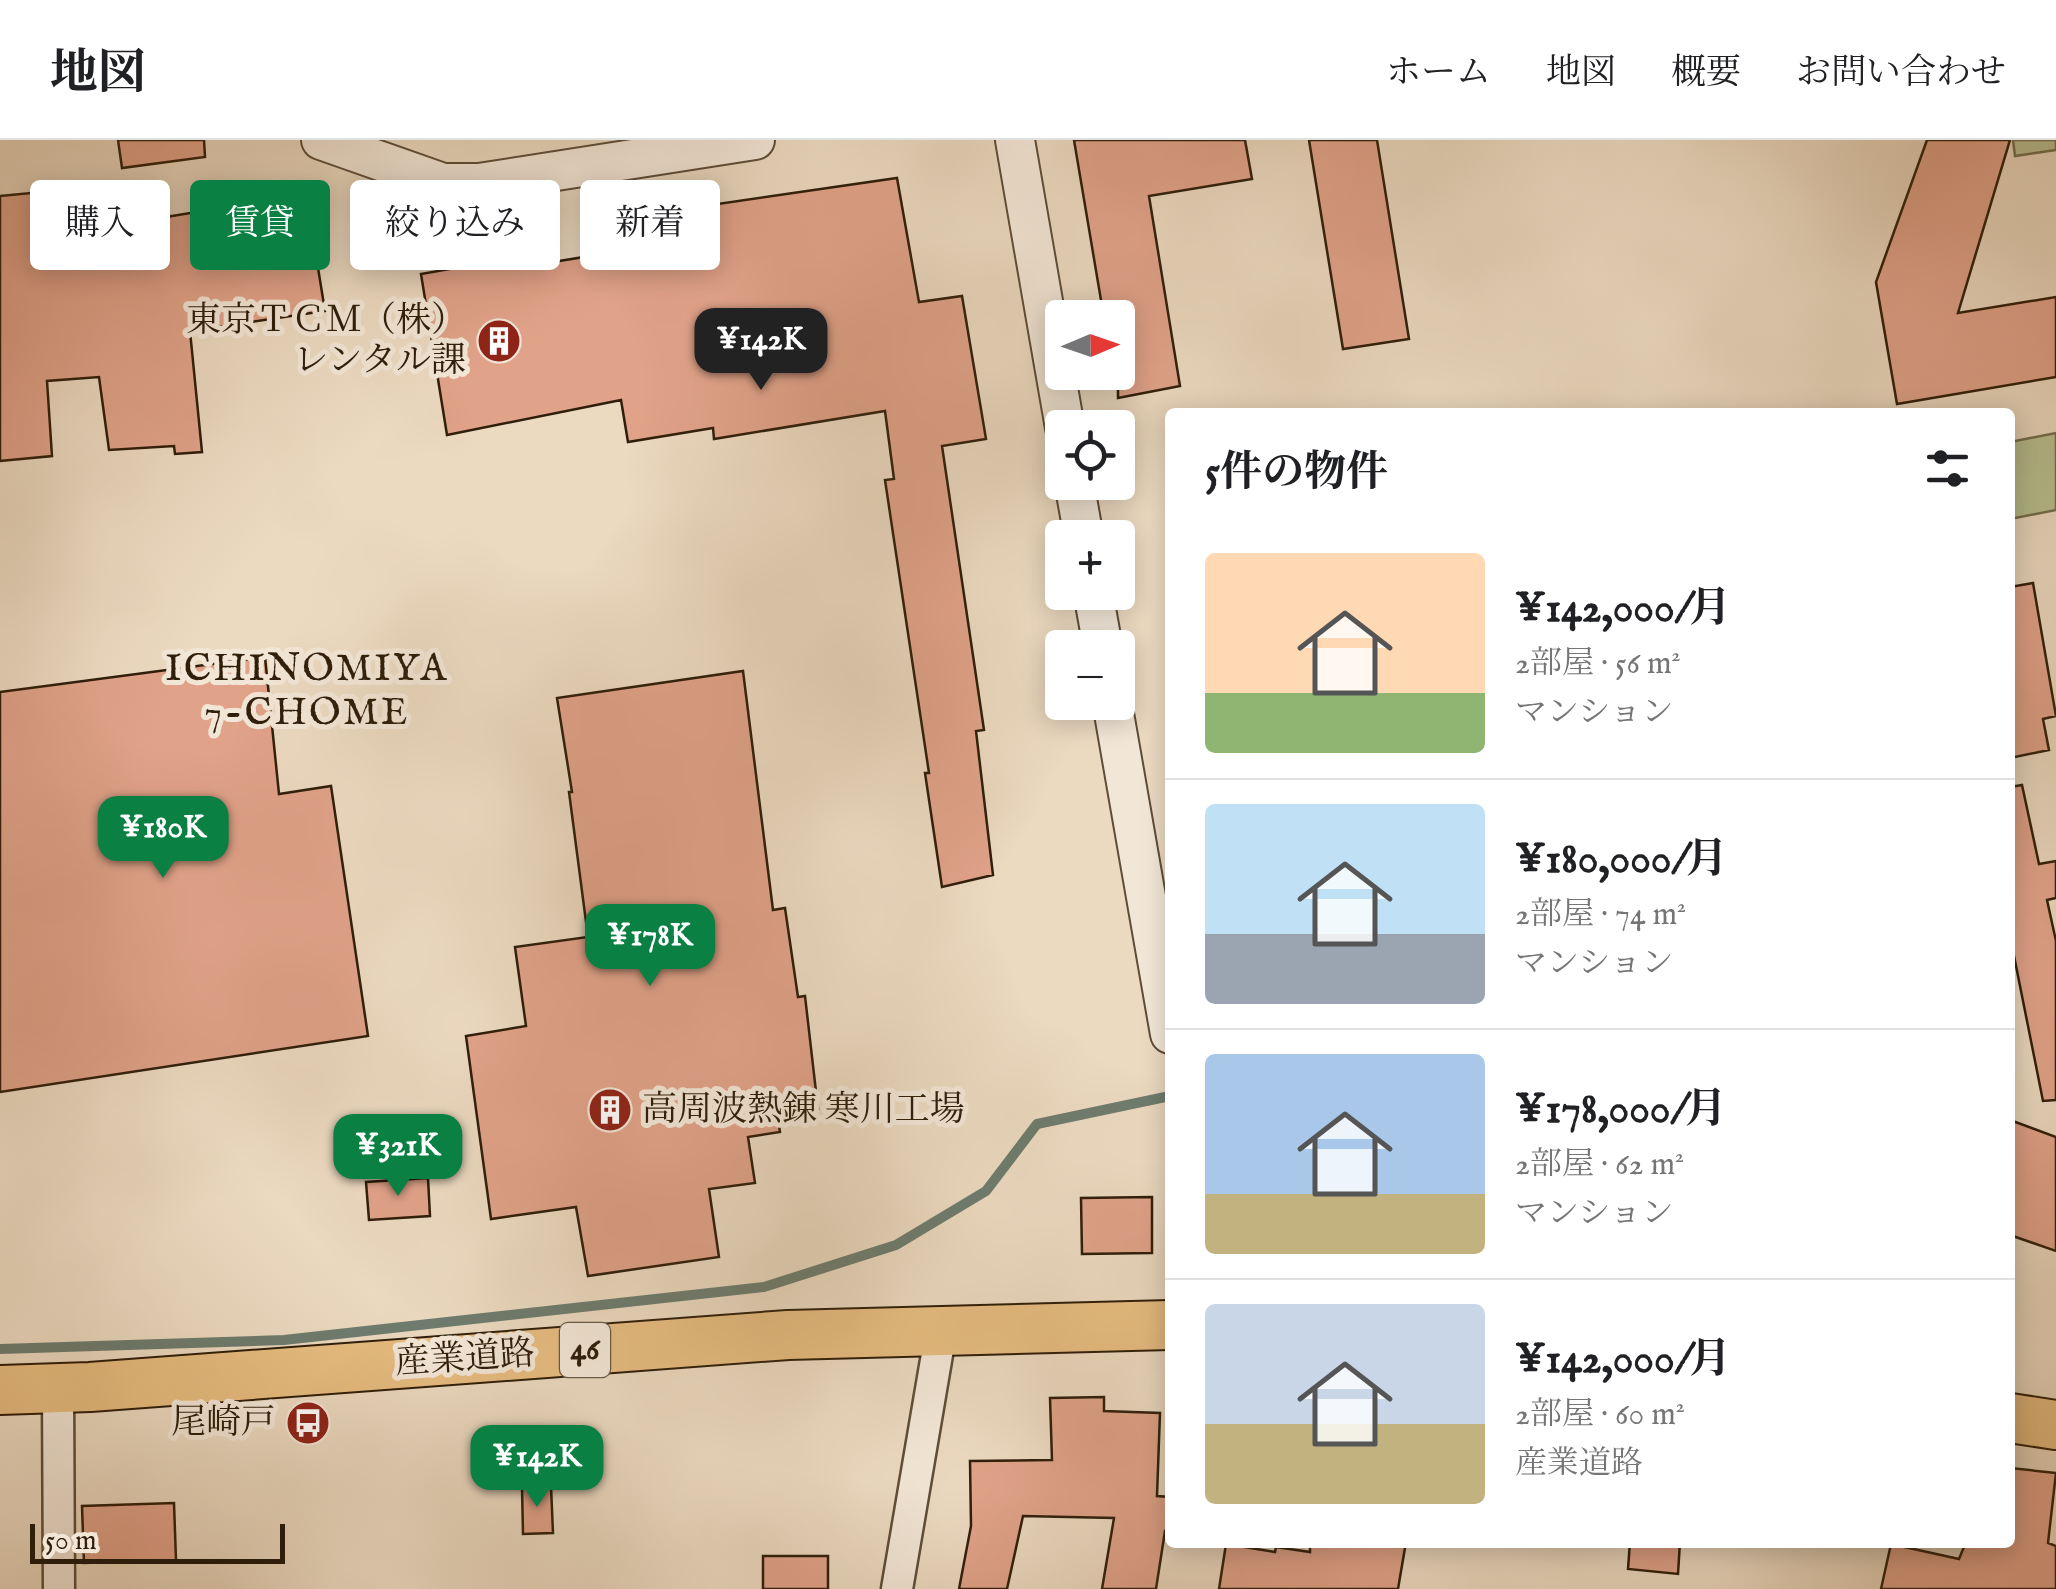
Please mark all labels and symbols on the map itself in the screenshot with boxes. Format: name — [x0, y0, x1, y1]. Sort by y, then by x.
place label: 東京ＴＣＭ（株） レンタル課 — [186, 299, 466, 384]
north arrow — [1045, 300, 1135, 390]
pin: ¥142K — [691, 308, 831, 393]
building icon: 東京ＴＣＭ（株） レンタル課 — [476, 318, 522, 364]
district label: ICHINOMIYA 7-CHOME — [165, 646, 449, 738]
pin: ¥180K — [93, 796, 233, 881]
pin: ¥178K — [580, 904, 720, 989]
building icon: 高周波熱錬 寒川工場 — [587, 1087, 633, 1133]
place label: 高周波熱錬 寒川工場 — [642, 1088, 965, 1133]
pin: ¥321K — [328, 1114, 468, 1199]
road number: 46 — [560, 1323, 610, 1377]
street label: 産業道路 — [394, 1332, 536, 1386]
bus stop icon: 尾崎戸 — [285, 1400, 331, 1446]
place label: 尾崎戸 — [171, 1401, 276, 1446]
pin: ¥142K — [467, 1425, 607, 1510]
scale bar — [30, 1519, 285, 1564]

